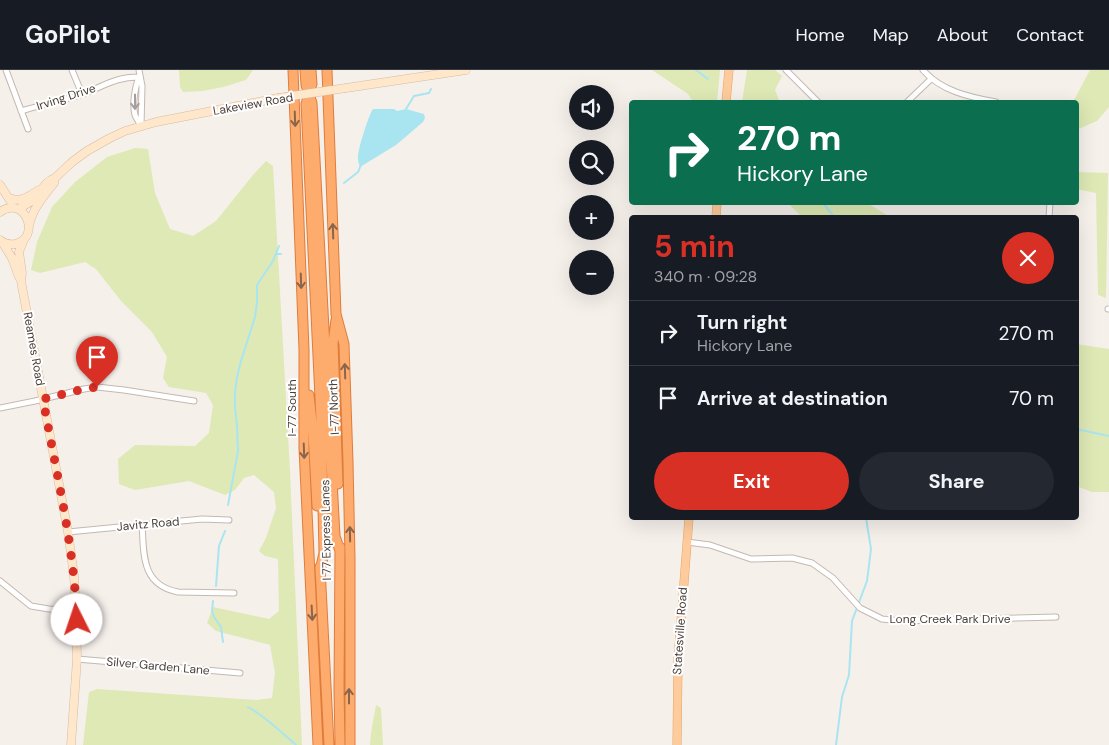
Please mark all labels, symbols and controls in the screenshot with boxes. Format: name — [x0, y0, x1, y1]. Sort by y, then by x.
text: GoPilot — [25, 19, 111, 50]
text: Home — [795, 23, 845, 47]
text: Map — [873, 23, 909, 47]
text: About — [937, 23, 988, 47]
text: Contact — [1016, 23, 1084, 47]
street label: Irving Drive — [34, 80, 98, 114]
map controls — [569, 85, 614, 295]
button: sound — [569, 85, 614, 130]
street label: Lakeview Road — [212, 89, 294, 119]
one-way arrow — [130, 93, 139, 109]
one-way arrow — [290, 110, 299, 126]
text: 270 m — [737, 115, 841, 161]
icon: right — [654, 120, 719, 185]
button: search — [569, 140, 614, 185]
text: Hickory Lane — [737, 159, 868, 188]
button: + — [569, 195, 614, 240]
one-way arrow — [329, 223, 338, 239]
text: 5 min — [654, 227, 735, 266]
button: close — [1002, 232, 1054, 284]
button: − — [569, 250, 614, 295]
text: 340 m · 09:28 — [654, 266, 757, 287]
one-way arrow — [297, 273, 306, 289]
text: Turn right — [697, 310, 787, 335]
street label: Reames Road — [20, 311, 48, 387]
icon: right — [654, 319, 682, 347]
text: 270 m — [999, 321, 1054, 346]
text: Hickory Lane — [697, 335, 792, 356]
pin — [76, 336, 118, 387]
icon: arrive — [83, 343, 111, 371]
one-way arrow — [340, 364, 349, 380]
street label: I-77 South — [284, 379, 300, 437]
street label: I-77 North — [325, 379, 343, 435]
icon: arrive — [654, 384, 682, 412]
text: Arrive at destination — [697, 386, 888, 411]
text: 70 m — [1009, 386, 1054, 411]
one-way arrow — [300, 443, 309, 459]
button: Exit — [654, 452, 849, 510]
button: Share — [859, 452, 1054, 510]
street label: I 77 Express Lanes — [317, 479, 335, 581]
street label: Javitz Road — [116, 513, 180, 535]
one-way arrow — [345, 526, 355, 542]
street label: Statesville Road — [669, 587, 691, 675]
position arrow — [50, 593, 102, 645]
one-way arrow — [307, 605, 317, 621]
street label: Long Creek Park Drive — [890, 611, 1011, 627]
street label: Silver Garden Lane — [106, 654, 211, 679]
one-way arrow — [344, 689, 354, 705]

